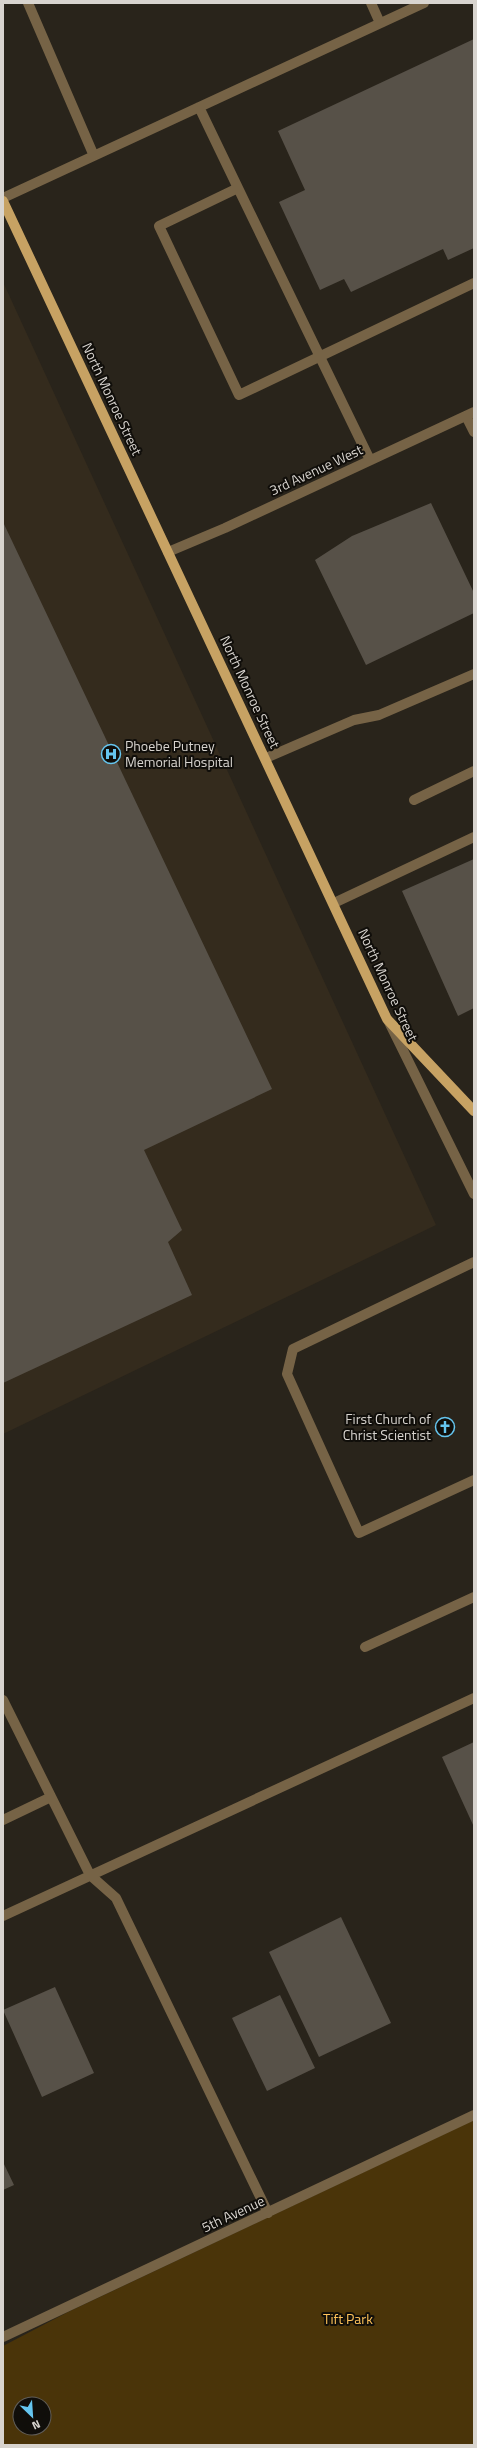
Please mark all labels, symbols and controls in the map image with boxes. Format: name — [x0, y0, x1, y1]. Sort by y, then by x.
street label: North Monroe Street — [77, 339, 148, 459]
street label: 3rd Avenue West — [266, 439, 366, 500]
street label: North Monroe Street — [215, 632, 286, 752]
place label: Phoebe Putney Memorial Hospital — [125, 735, 233, 772]
hospital icon: Phoebe Putney Memorial Hospital — [100, 743, 122, 765]
street label: North Monroe Street — [353, 925, 424, 1045]
place label: First Church of Christ Scientist — [343, 1408, 431, 1445]
church icon: First Church of Christ Scientist — [434, 1416, 456, 1438]
street label: 5th Avenue — [198, 2190, 268, 2237]
park label: Tift Park — [323, 2308, 373, 2329]
north arrow — [12, 2396, 52, 2436]
text: N — [29, 2416, 43, 2434]

